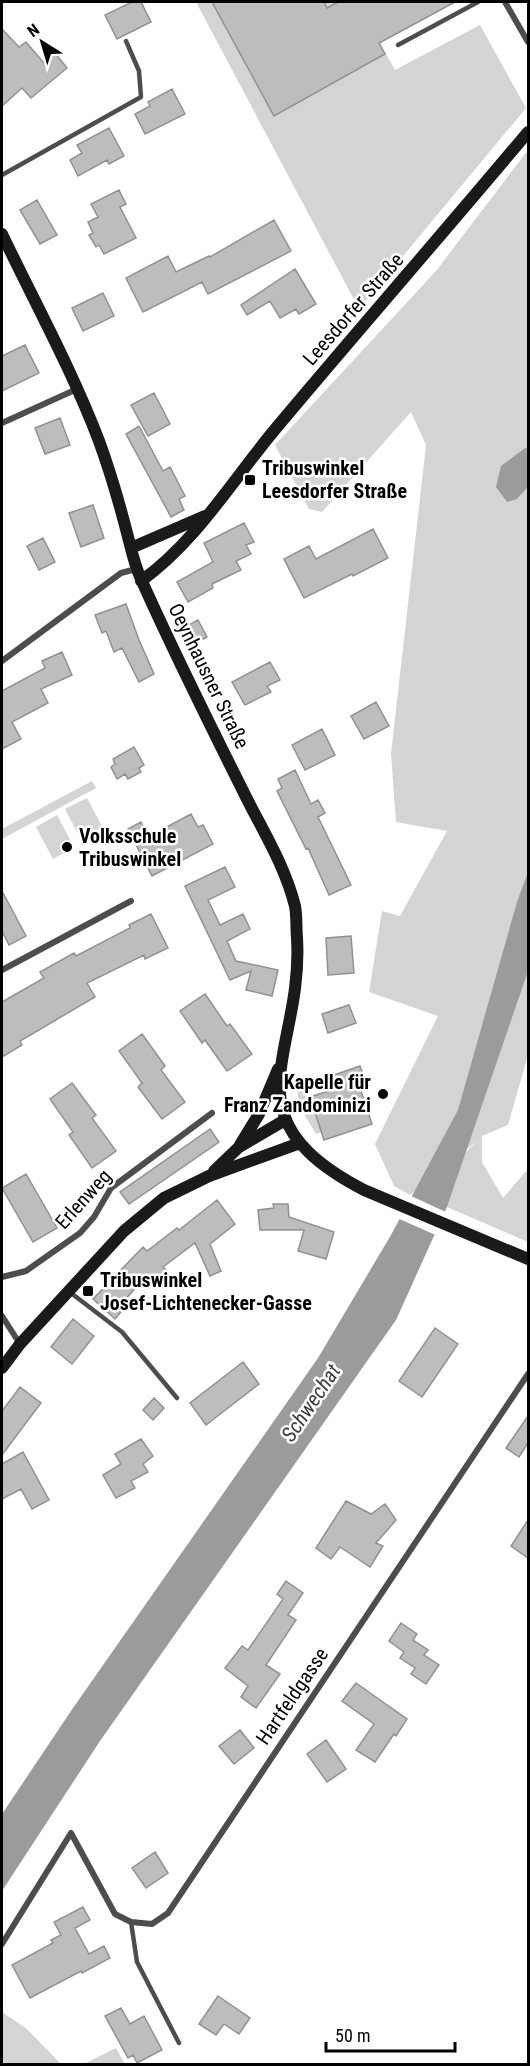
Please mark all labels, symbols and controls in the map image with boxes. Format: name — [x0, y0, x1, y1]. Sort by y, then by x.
north arrow — [12, 12, 72, 72]
text: N — [24, 20, 43, 41]
street label: Leesdorfer Straße — [298, 248, 408, 370]
place label: Tribuswinkel Leesdorfer Straße — [262, 456, 407, 503]
marker: Tribuswinkel Leesdorfer Straße — [243, 473, 257, 487]
street label: Oeynhausner Straße — [163, 600, 255, 752]
place label: Volksschule Tribuswinkel — [79, 824, 181, 871]
marker: Volksschule Tribuswinkel — [60, 840, 74, 854]
place label: Kapelle für Franz Zandominizi — [224, 1070, 371, 1117]
marker: Kapelle für Franz Zandominizi — [376, 1087, 390, 1101]
street label: Erlenweg — [50, 1164, 116, 1234]
place label: Tribuswinkel Josef-Lichtenecker-Gasse — [100, 1268, 312, 1315]
marker: Tribuswinkel Josef-Lichtenecker-Gasse — [81, 1284, 95, 1298]
water label: Schwechat — [277, 1359, 346, 1446]
street label: Hartfeldgasse — [251, 1643, 333, 1749]
scale bar — [326, 2015, 455, 2053]
text: 50 m — [335, 2025, 370, 2046]

